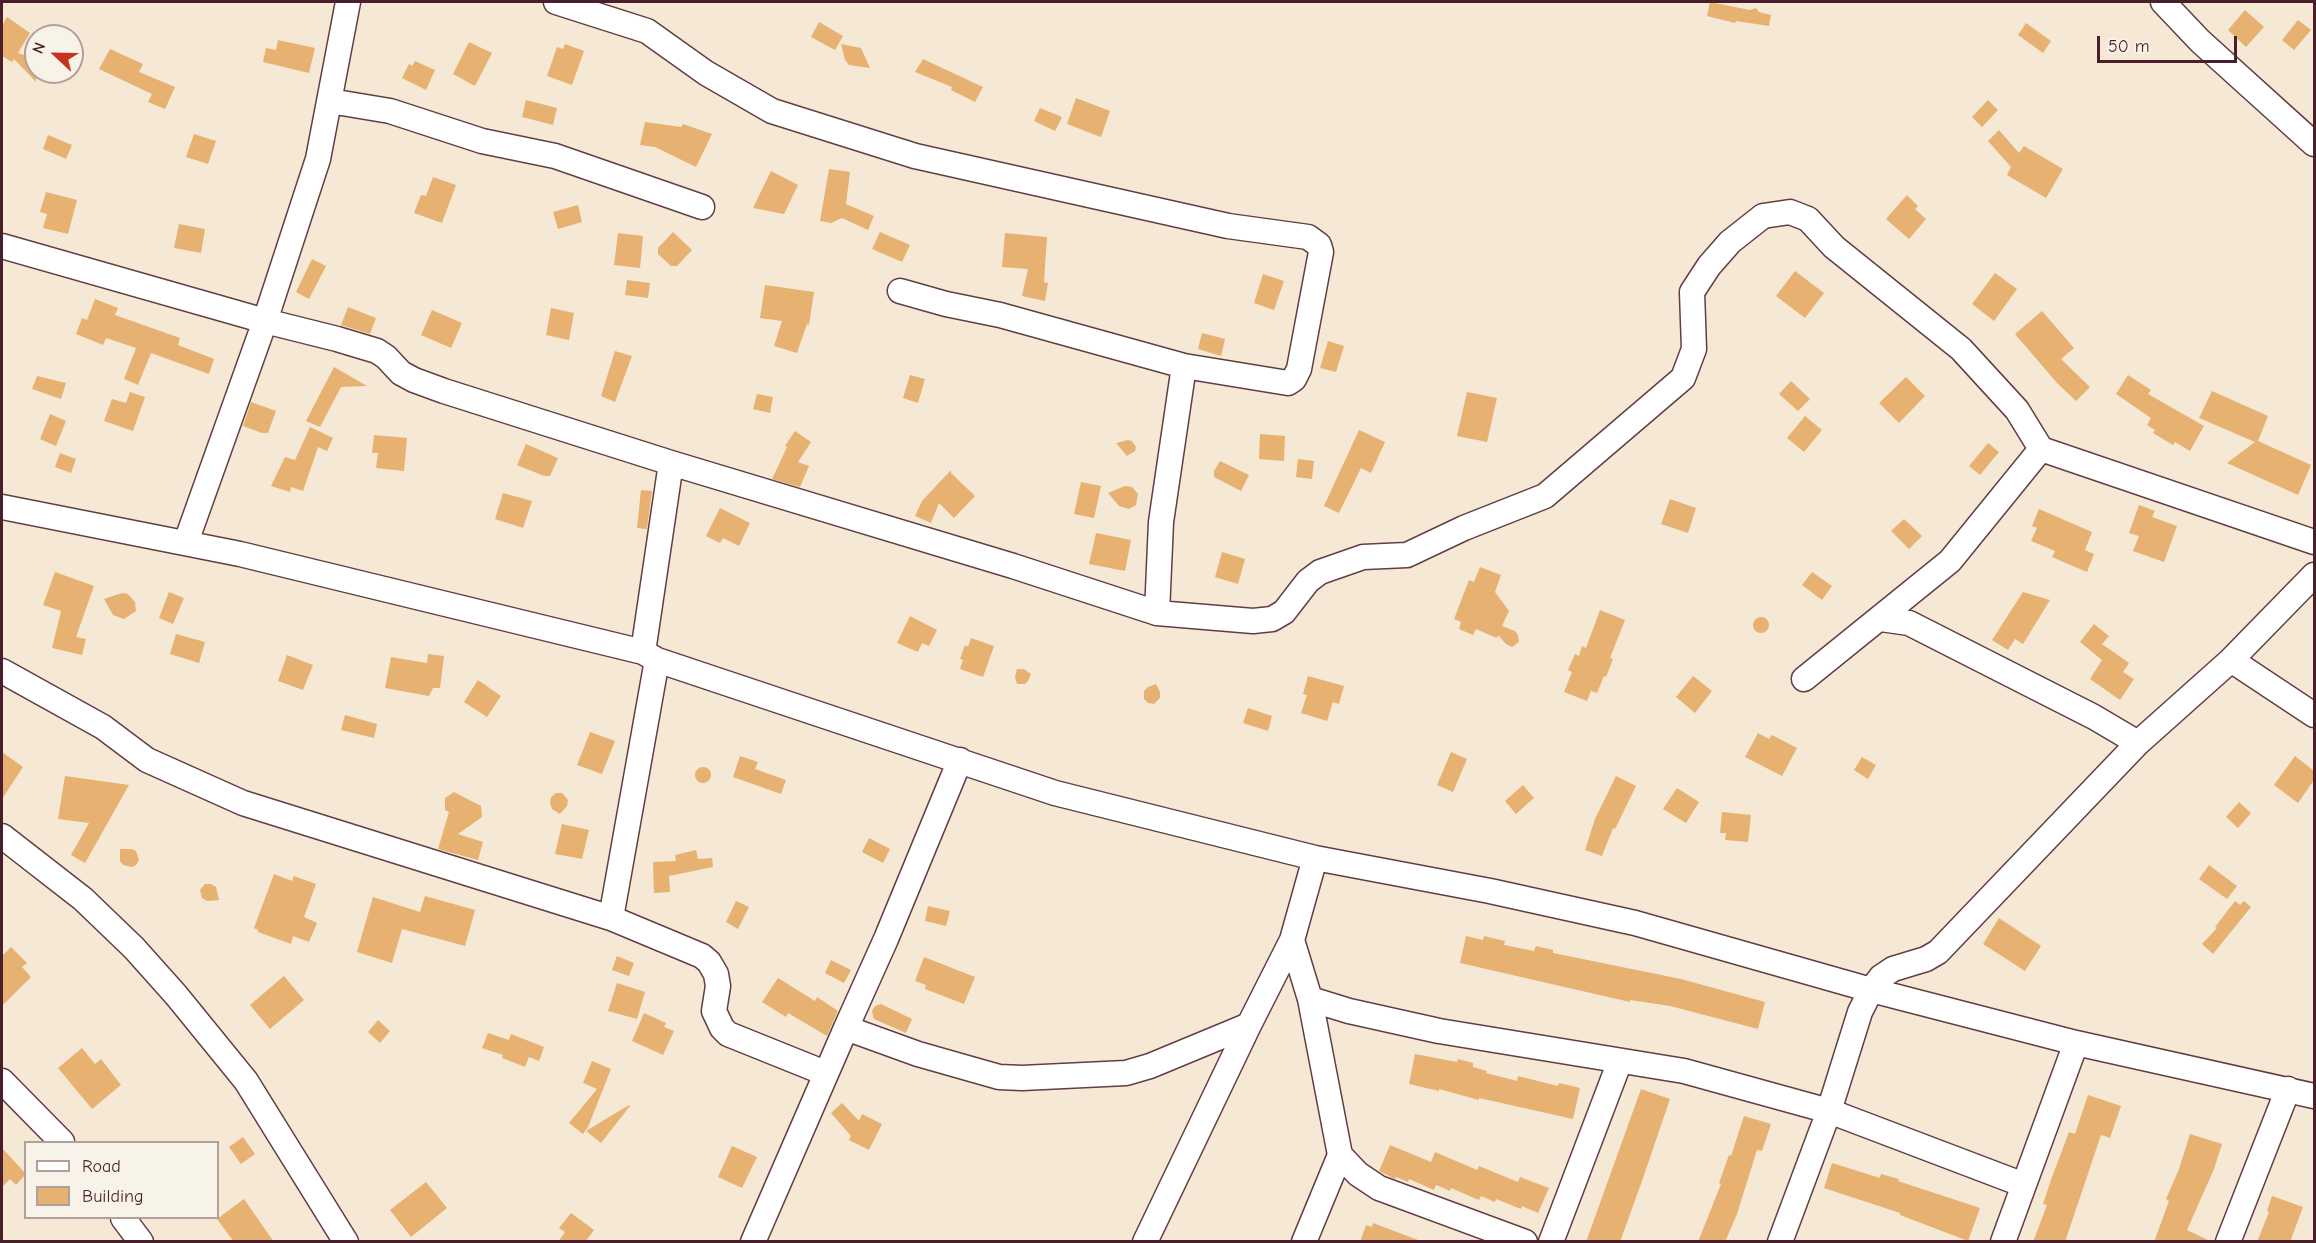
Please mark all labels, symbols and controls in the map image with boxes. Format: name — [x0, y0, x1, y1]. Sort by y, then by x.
north arrow — [24, 24, 84, 84]
scale bar — [2100, 24, 2240, 62]
text: 50 m — [2108, 36, 2150, 57]
text: N — [29, 40, 49, 56]
legend — [24, 1141, 219, 1219]
text: Road — [82, 1156, 121, 1177]
text: Building — [82, 1186, 144, 1207]

